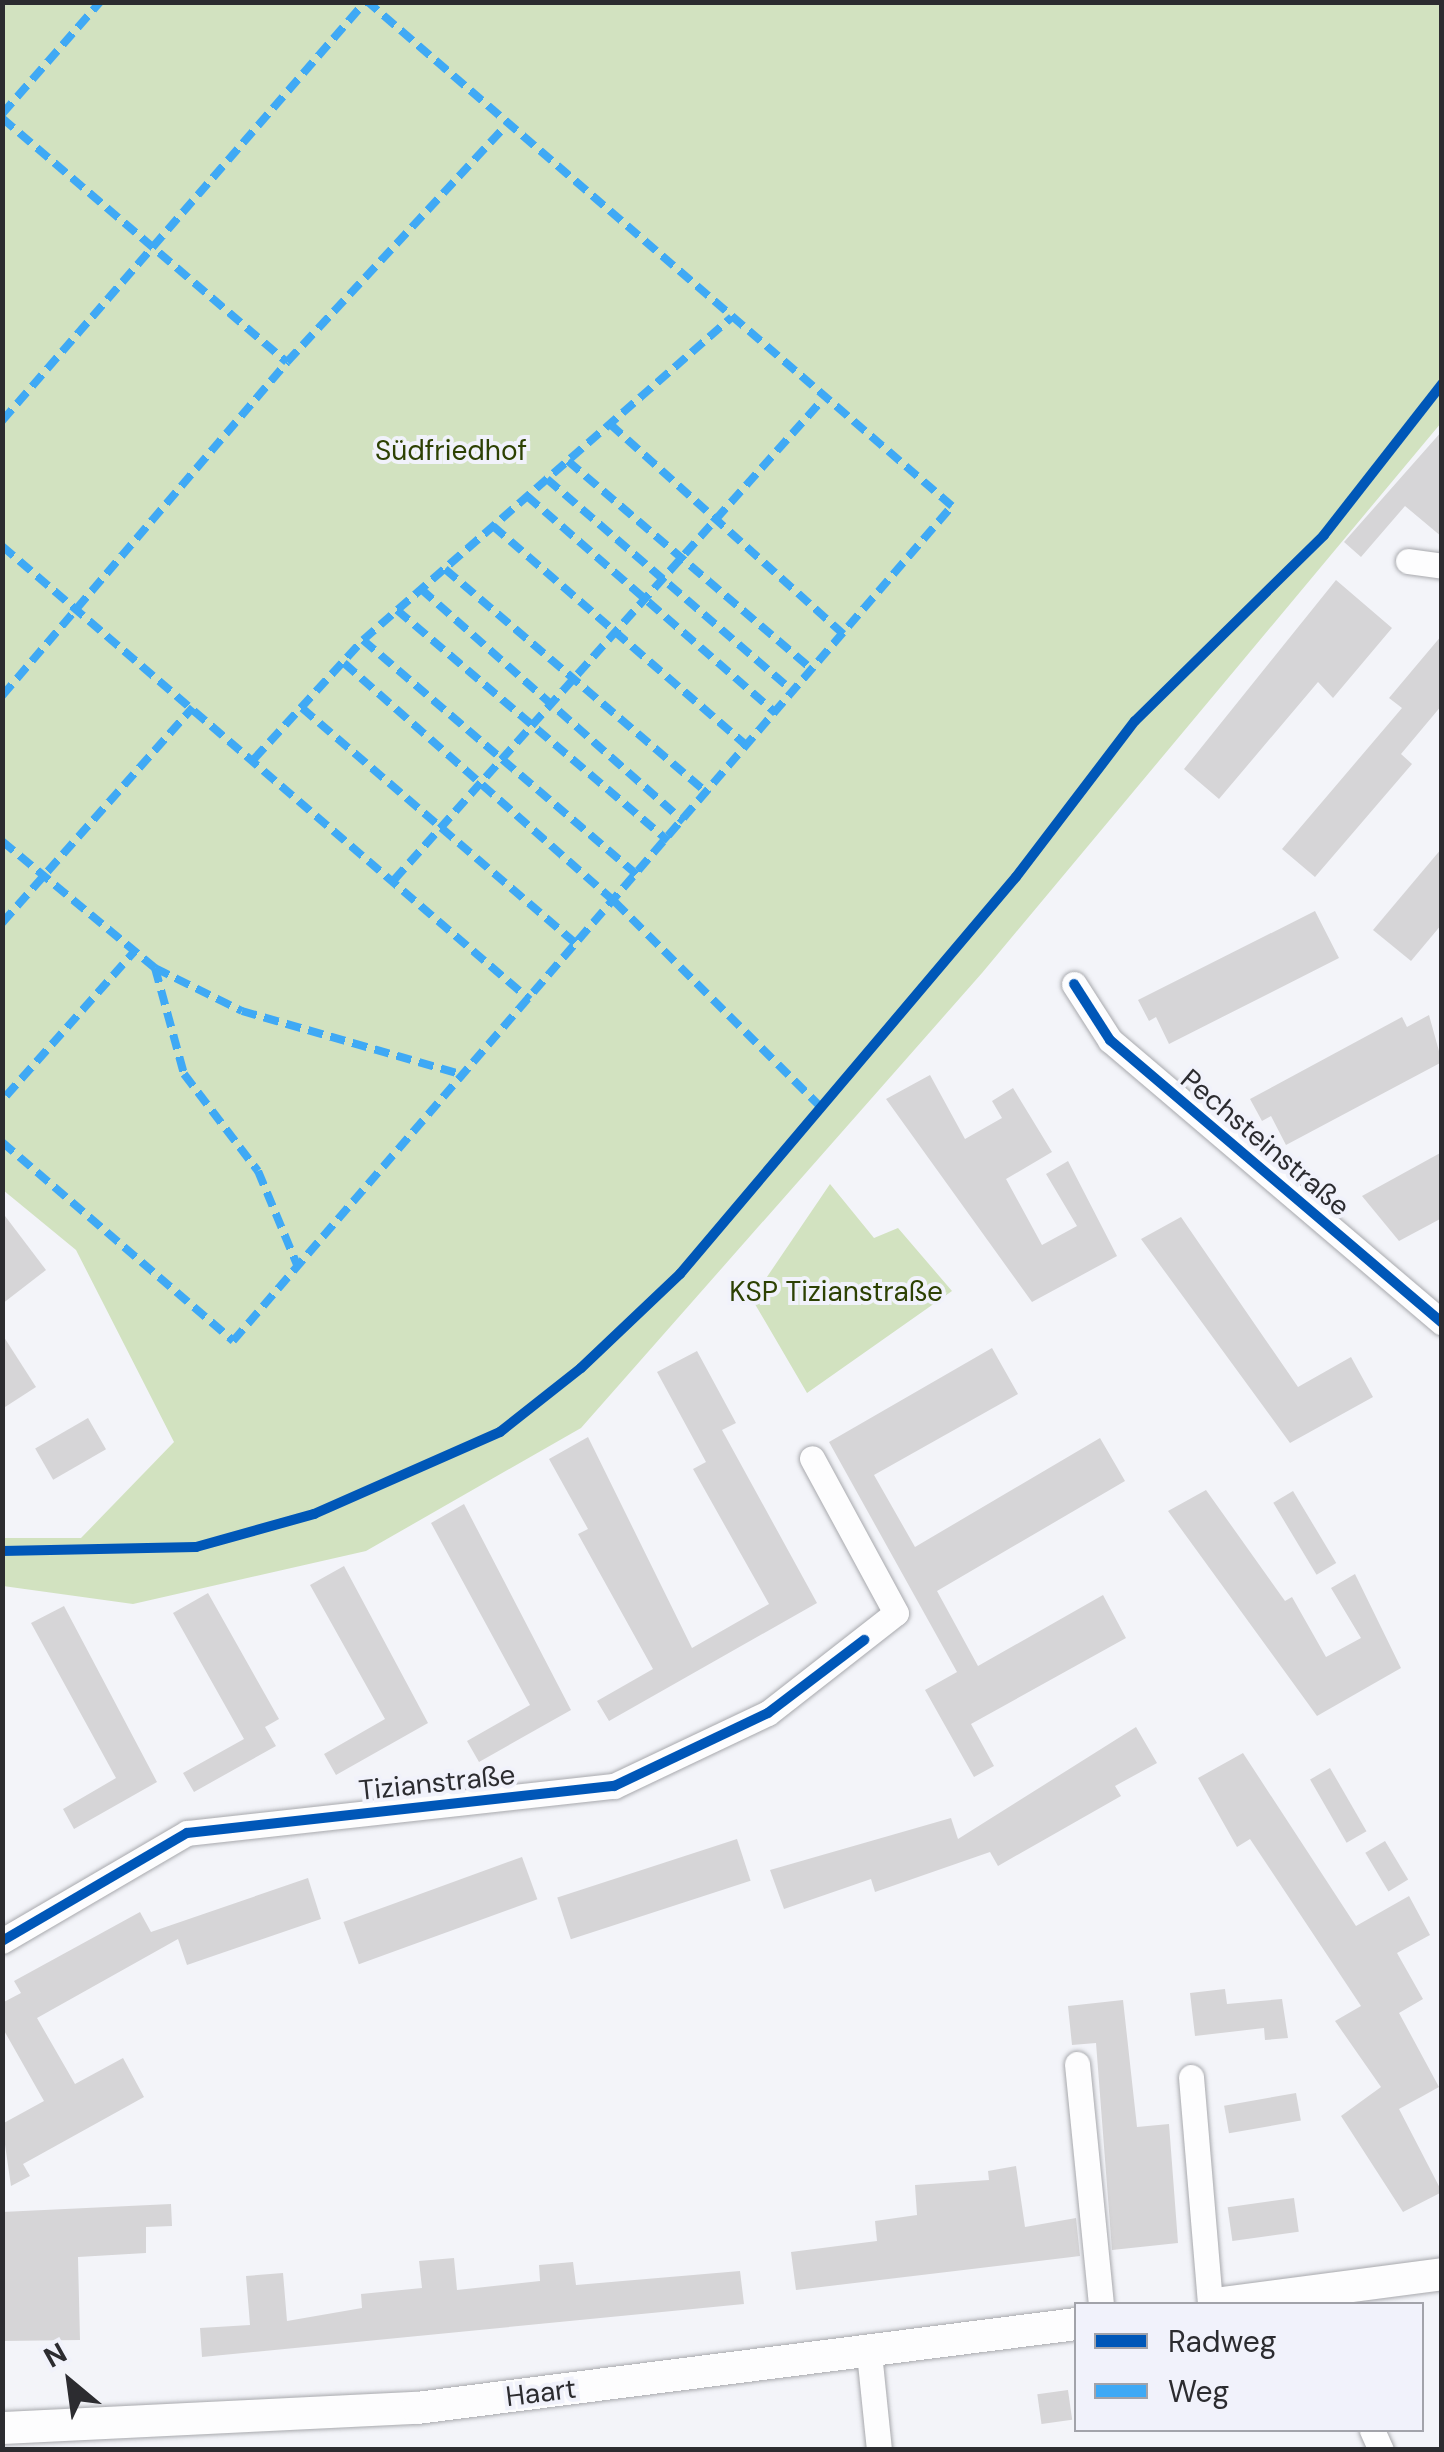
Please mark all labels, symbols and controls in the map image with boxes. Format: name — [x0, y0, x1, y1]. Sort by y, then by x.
park label: Südfriedhof — [375, 434, 527, 468]
street label: Pechsteinstraße — [1174, 1063, 1356, 1223]
park label: KSP Tizianstraße — [729, 1275, 943, 1309]
street label: Tizianstraße — [357, 1758, 517, 1808]
legend — [1074, 2302, 1424, 2432]
text: Radweg — [1168, 2322, 1277, 2361]
north arrow — [20, 2332, 120, 2432]
text: N — [37, 2334, 73, 2376]
street label: Haart — [504, 2372, 578, 2414]
text: Weg — [1168, 2372, 1229, 2411]

